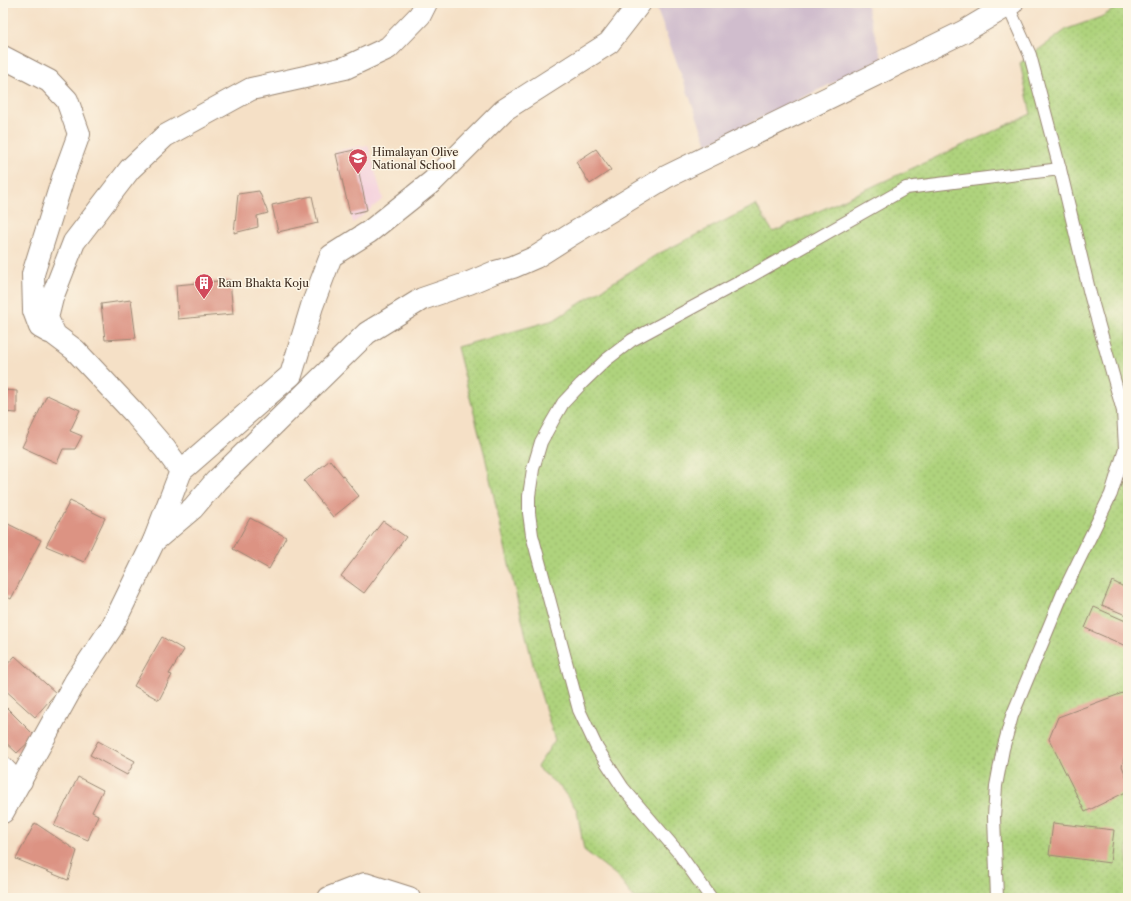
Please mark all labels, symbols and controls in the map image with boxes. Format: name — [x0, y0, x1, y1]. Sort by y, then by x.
place label: Himalayan Olive National School — [372, 145, 458, 172]
school or university icon: Himalayan Olive National School — [347, 147, 369, 175]
building icon: Ram Bhakta Koju — [193, 272, 215, 300]
place label: Ram Bhakta Koju — [218, 276, 309, 290]

